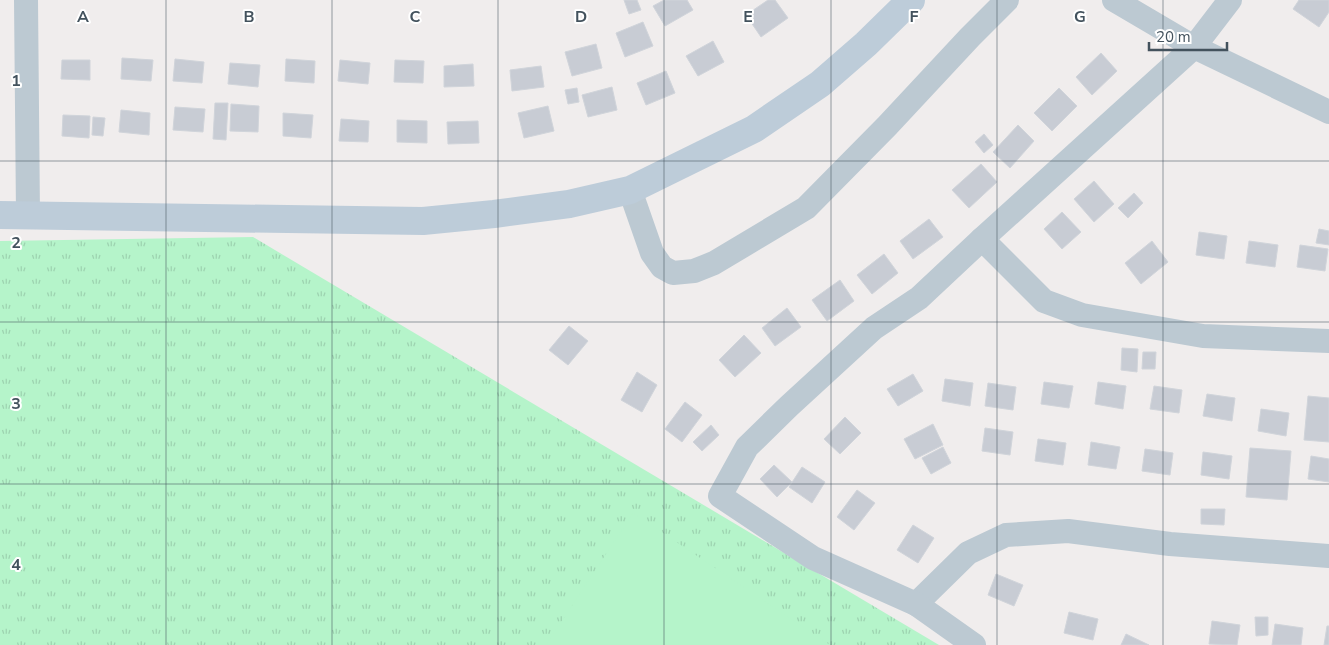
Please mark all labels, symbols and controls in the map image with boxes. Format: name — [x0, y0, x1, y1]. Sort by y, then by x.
text: A — [77, 6, 89, 28]
text: B — [243, 6, 255, 28]
text: C — [410, 6, 421, 28]
text: D — [575, 6, 587, 28]
text: E — [743, 6, 753, 28]
text: F — [910, 6, 919, 28]
text: G — [1074, 6, 1086, 28]
scale bar — [1149, 20, 1226, 52]
text: 20 m — [1156, 27, 1191, 47]
text: 1 — [11, 70, 21, 92]
text: 2 — [11, 232, 21, 254]
text: 3 — [11, 393, 21, 415]
text: 4 — [11, 554, 21, 576]

